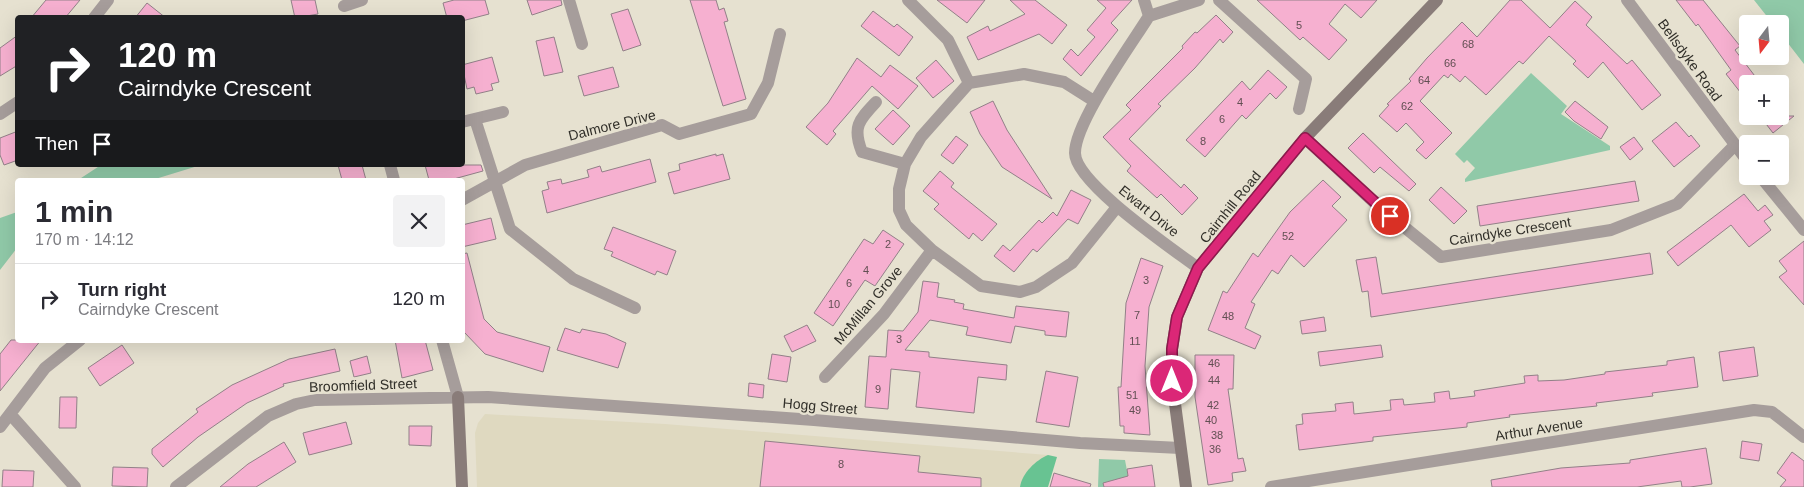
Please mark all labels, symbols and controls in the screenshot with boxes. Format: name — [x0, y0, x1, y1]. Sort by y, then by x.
north arrow — [1739, 15, 1789, 65]
map controls — [1739, 15, 1789, 185]
street label: Bellsdyke Road — [1655, 16, 1725, 104]
house number: 5 — [1296, 19, 1302, 31]
icon: right — [35, 35, 100, 100]
text: 120 m — [118, 35, 217, 74]
house number: 68 — [1462, 38, 1474, 50]
house number: 66 — [1444, 57, 1456, 69]
house number: 64 — [1418, 74, 1430, 86]
button: + — [1739, 75, 1789, 125]
text: Cairndyke Crescent — [118, 76, 311, 101]
house number: 4 — [1237, 96, 1243, 108]
house number: 62 — [1401, 100, 1413, 112]
street label: Dalmore Drive — [567, 106, 658, 144]
house number: 6 — [1219, 113, 1225, 125]
icon: arrive — [88, 130, 116, 158]
text: Then — [35, 133, 78, 154]
house number: 8 — [1200, 135, 1206, 147]
button: − — [1739, 135, 1789, 185]
street label: Cairnhill Road — [1196, 168, 1264, 246]
street label: Ewart Drive — [1116, 182, 1182, 240]
text: 1 min — [35, 195, 113, 228]
button: close — [393, 195, 445, 247]
pin — [1369, 195, 1411, 237]
icon: arrive — [1376, 202, 1404, 230]
street label: Cairndyke Crescent — [1448, 213, 1572, 249]
house number: 52 — [1282, 230, 1294, 242]
text: 170 m · 14:12 — [35, 231, 134, 248]
house number: 2 — [885, 238, 891, 250]
street label: McMillan Grove — [831, 262, 906, 347]
house number: 4 — [863, 264, 869, 276]
house number: 3 — [1143, 274, 1149, 286]
house number: 6 — [846, 277, 852, 289]
text: Turn right — [78, 279, 166, 300]
icon: right — [35, 285, 63, 313]
text: 120 m — [392, 288, 445, 309]
house number: 10 — [828, 298, 840, 310]
text: Cairndyke Crescent — [78, 301, 219, 318]
house number: 7 — [1134, 309, 1140, 321]
house number: 48 — [1222, 310, 1234, 322]
house number: 3 — [896, 333, 902, 345]
house number: 11 — [1129, 335, 1141, 347]
position arrow — [1145, 354, 1197, 406]
house number: 46 — [1208, 357, 1220, 369]
house number: 44 — [1208, 374, 1220, 386]
street label: Broomfield Street — [309, 375, 417, 395]
house number: 9 — [875, 383, 881, 395]
house number: 51 — [1126, 389, 1138, 401]
street label: Hogg Street — [782, 395, 858, 417]
house number: 42 — [1207, 399, 1219, 411]
house number: 49 — [1129, 404, 1141, 416]
house number: 40 — [1205, 414, 1217, 426]
street label: Arthur Avenue — [1494, 414, 1584, 444]
house number: 38 — [1211, 429, 1223, 441]
house number: 36 — [1209, 443, 1221, 455]
house number: 8 — [838, 458, 844, 470]

